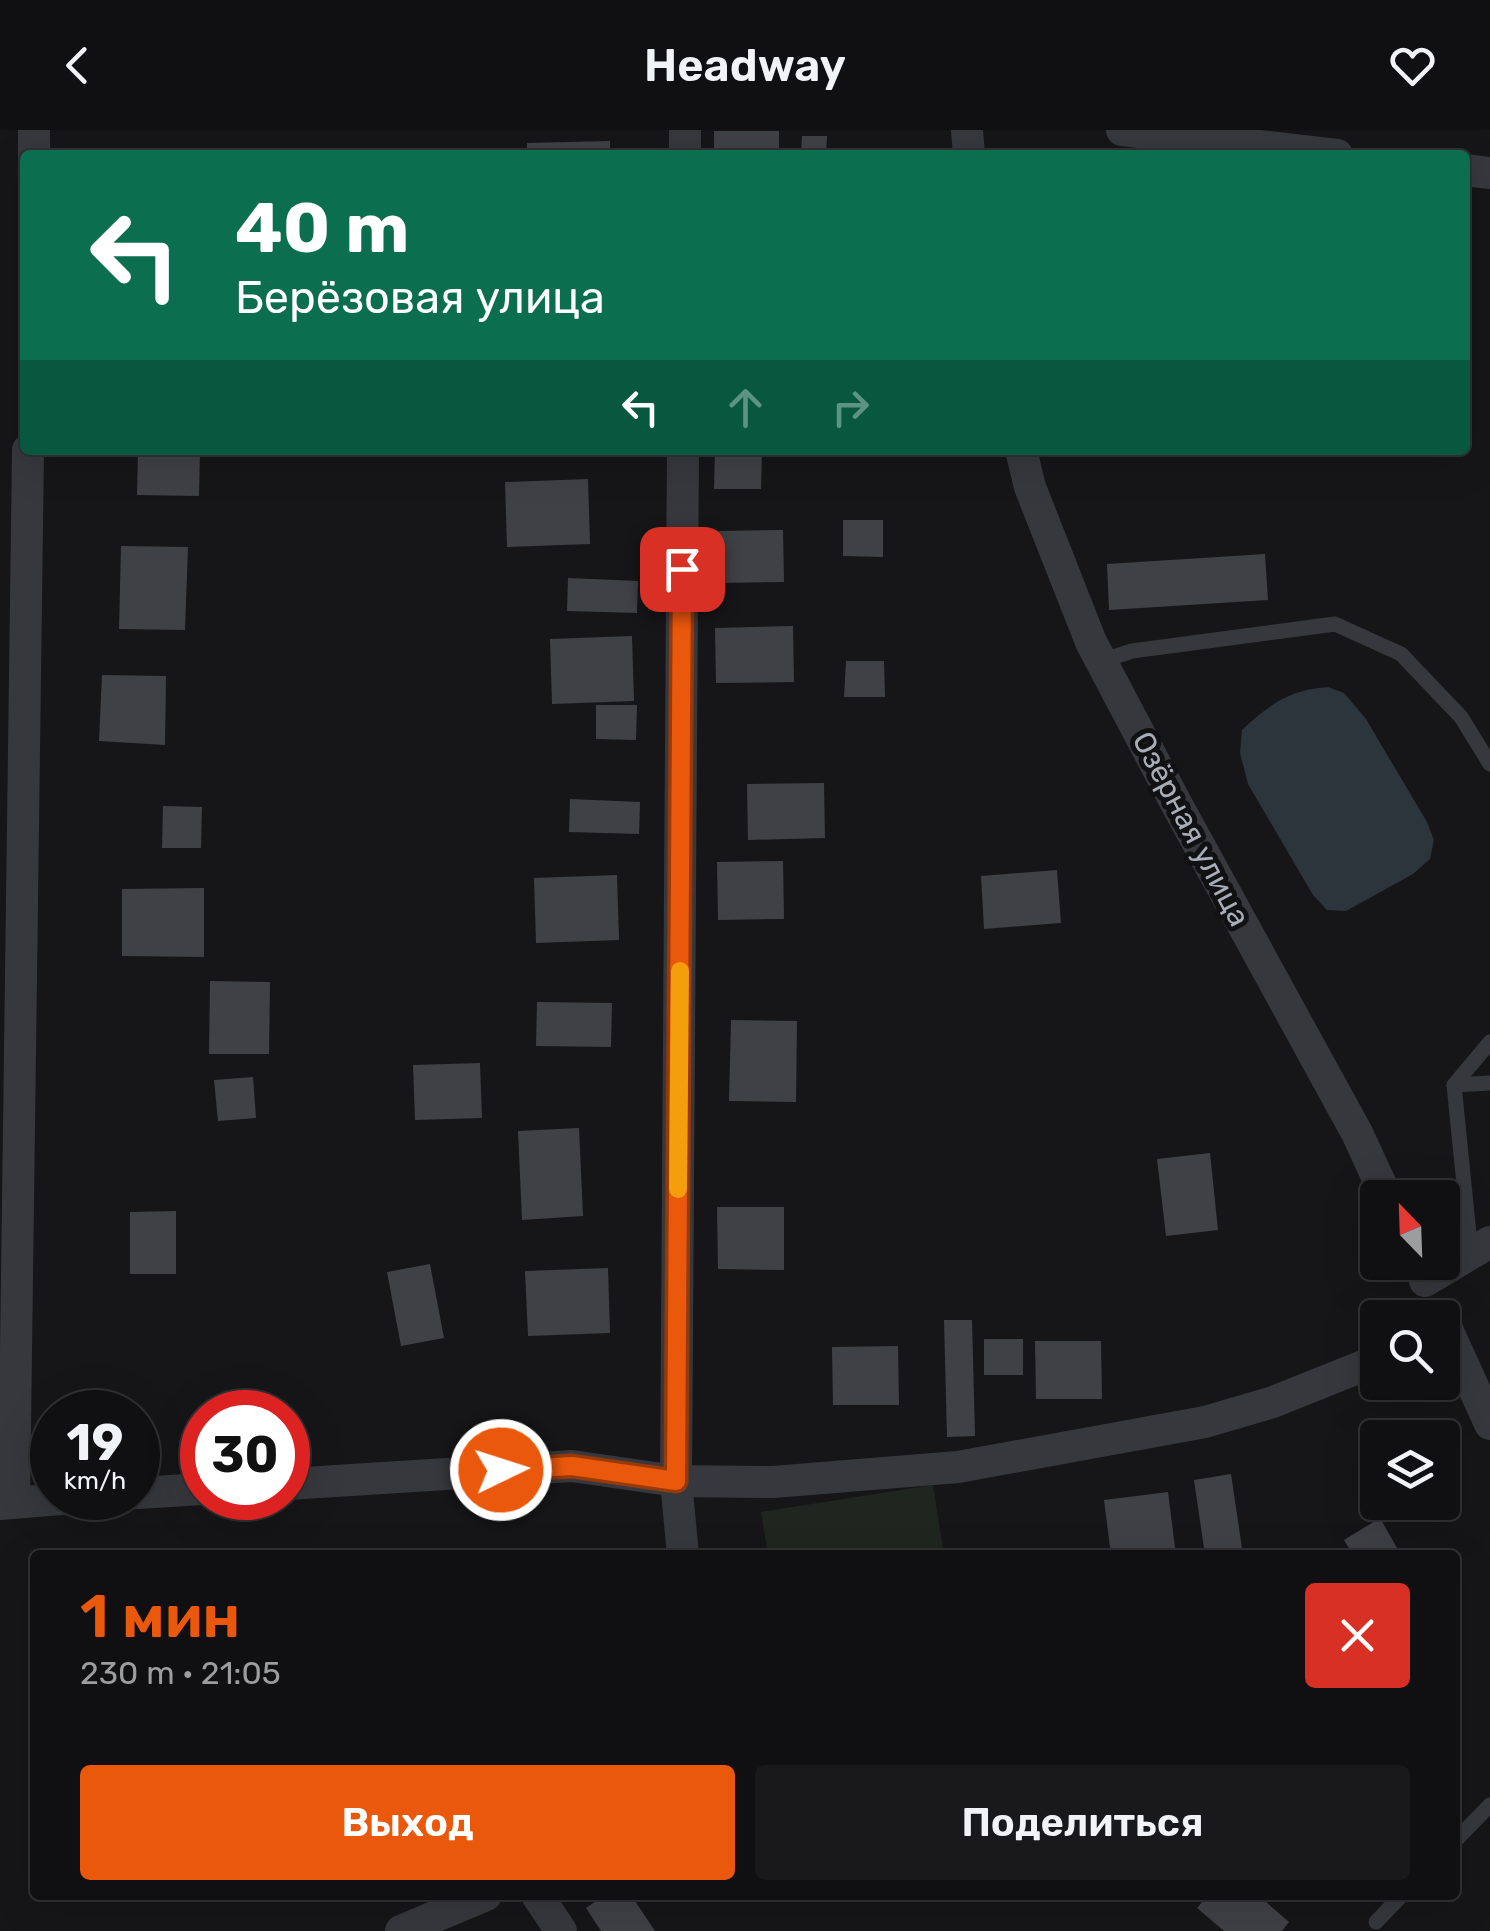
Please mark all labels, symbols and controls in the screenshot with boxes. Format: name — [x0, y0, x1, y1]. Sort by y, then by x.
icon: back — [50, 38, 105, 93]
icon: heart — [1385, 38, 1440, 93]
text: Headway — [644, 39, 846, 92]
text: 40 m — [235, 187, 409, 270]
icon: left — [70, 190, 200, 320]
text: Берёзовая улица — [235, 271, 605, 324]
icon: left — [613, 380, 668, 435]
icon: ahead — [718, 380, 773, 435]
icon: right — [823, 380, 878, 435]
pin — [640, 527, 725, 612]
icon: arrive — [655, 542, 710, 597]
street label: Озёрная улица — [1125, 726, 1257, 932]
north arrow — [1360, 1180, 1460, 1280]
map controls — [1360, 1180, 1460, 1520]
button: search — [1360, 1300, 1460, 1400]
speed limit sign: 30 — [180, 1390, 310, 1520]
text: 19 — [67, 1413, 123, 1473]
position arrow — [449, 1418, 553, 1522]
button: layers — [1360, 1420, 1460, 1520]
text: km/h — [64, 1466, 126, 1495]
text: 1 мин — [80, 1581, 240, 1652]
button: close — [1305, 1583, 1410, 1688]
text: 230 m · 21:05 — [80, 1654, 281, 1692]
button: Выход — [80, 1765, 735, 1880]
button: Поделиться — [755, 1765, 1410, 1880]

